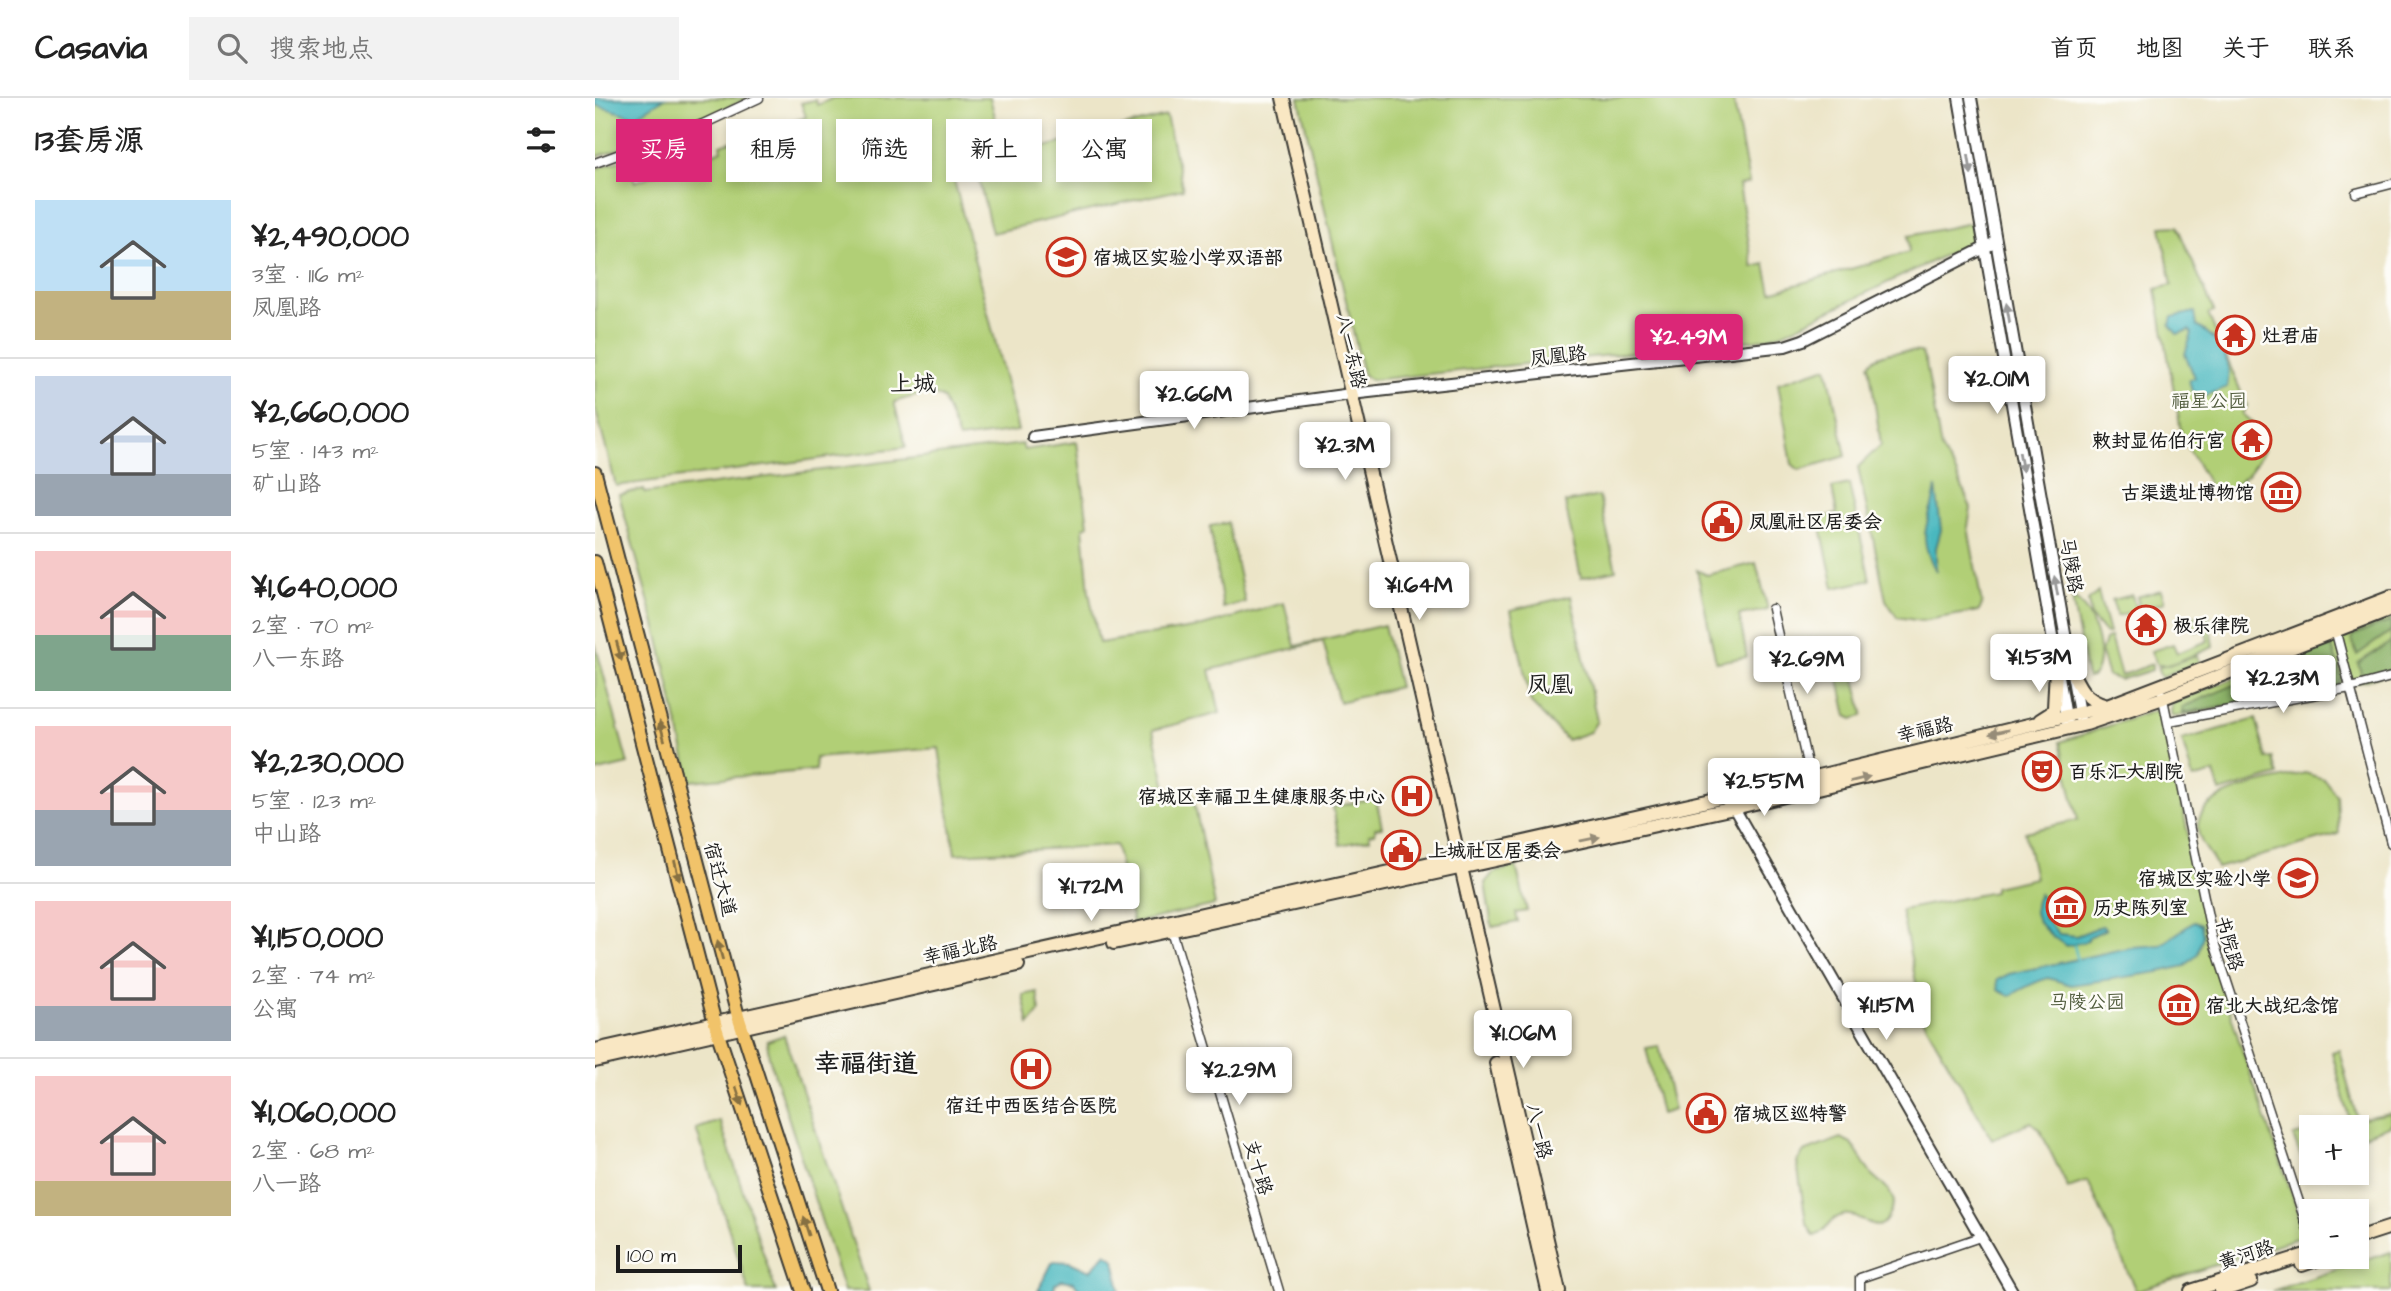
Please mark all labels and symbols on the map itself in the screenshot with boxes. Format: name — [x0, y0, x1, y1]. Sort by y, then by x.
one-way arrow — [1965, 154, 1976, 176]
school or university icon: 宿城区实验小学双语部 — [1045, 236, 1087, 278]
place label: 宿城区实验小学双语部 — [1093, 245, 1283, 272]
one-way arrow — [2003, 302, 2014, 324]
street label: 八一东路 — [1329, 311, 1372, 391]
pin: ¥2.49M — [1632, 314, 1746, 374]
temple icon: 灶君庙 — [2214, 314, 2256, 356]
place label: 灶君庙 — [2262, 323, 2319, 350]
street label: 凤凰路 — [1528, 340, 1588, 373]
pin: ¥2.01M — [1940, 356, 2054, 416]
district label: 上城 — [890, 368, 936, 400]
pin: ¥2.66M — [1137, 372, 1251, 431]
park label: 福星公园 — [2171, 388, 2247, 415]
temple icon: 敕封显佑伯行宫 — [2231, 419, 2273, 461]
pin: ¥2.3M — [1296, 422, 1394, 482]
place label: 敕封显佑伯行宫 — [2092, 428, 2225, 455]
one-way arrow — [2016, 451, 2027, 473]
museum icon: 古渠遗址博物馆 — [2260, 471, 2302, 513]
place label: 古渠遗址博物馆 — [2121, 480, 2254, 507]
public building icon: 凤凰社区居委会 — [1701, 500, 1743, 542]
place label: 凤凰社区居委会 — [1749, 509, 1882, 536]
street label: 马陵路 — [2052, 535, 2089, 596]
pin: ¥1.64M — [1362, 562, 1476, 622]
one-way arrow — [2050, 575, 2061, 597]
temple icon: 极乐律院 — [2125, 604, 2167, 646]
place label: 极乐律院 — [2173, 613, 2249, 640]
pin: ¥1.53M — [1982, 634, 2096, 694]
pin: ¥2.69M — [1750, 636, 1864, 696]
one-way arrow — [615, 641, 625, 662]
pin: ¥2.23M — [2226, 656, 2340, 715]
district label: 凤凰 — [1527, 669, 1573, 701]
street label: 幸福路 — [1895, 711, 1956, 750]
one-way arrow — [657, 720, 667, 741]
one-way arrow — [1988, 726, 2010, 737]
theatre icon: 百乐汇大剧院 — [2021, 750, 2063, 792]
pin: ¥2.55M — [1707, 758, 1821, 818]
place label: 百乐汇大剧院 — [2069, 759, 2183, 786]
one-way arrow — [1849, 773, 1871, 784]
hospital icon: 宿城区幸福卫生健康服务中心 — [1391, 775, 1433, 817]
place label: 宿城区幸福卫生健康服务中心 — [1138, 784, 1385, 811]
public building icon: 上城社区居委会 — [1380, 829, 1422, 871]
one-way arrow — [1579, 833, 1601, 844]
place label: 上城社区居委会 — [1428, 838, 1561, 865]
street label: 宿迁大道 — [697, 839, 742, 920]
school or university icon: 宿城区实验小学 — [2277, 857, 2319, 899]
one-way arrow — [672, 860, 683, 882]
pin: ¥1.72M — [1034, 864, 1148, 923]
place label: 宿城区实验小学 — [2138, 866, 2271, 893]
museum icon: 历史陈列室 — [2045, 886, 2087, 928]
place label: 历史陈列室 — [2093, 895, 2188, 922]
street label: 书院路 — [2208, 912, 2249, 975]
street label: 幸福北路 — [920, 929, 1000, 972]
one-way arrow — [715, 940, 725, 961]
pin: ¥1.15M — [1829, 982, 1943, 1042]
museum icon: 宿北大战纪念馆 — [2158, 984, 2200, 1026]
park label: 马陵公园 — [2049, 989, 2125, 1016]
place label: 宿北大战纪念馆 — [2206, 993, 2339, 1020]
pin: ¥1.06M — [1466, 1010, 1580, 1070]
district label: 幸福街道 — [814, 1046, 918, 1082]
hospital icon: 宿迁中西医结合医院 — [1010, 1048, 1052, 1090]
pin: ¥2.29M — [1182, 1048, 1296, 1107]
one-way arrow — [734, 1086, 745, 1107]
public building icon: 宿城区巡特警 — [1685, 1092, 1727, 1134]
place label: 宿迁中西医结合医院 — [945, 1093, 1117, 1120]
street label: 八一路 — [1519, 1101, 1558, 1162]
place label: 宿城区巡特警 — [1733, 1101, 1847, 1128]
street label: 支十路 — [1236, 1136, 1279, 1199]
one-way arrow — [801, 1215, 811, 1236]
street label: 黄河路 — [2215, 1234, 2278, 1277]
scale bar — [616, 1242, 742, 1274]

